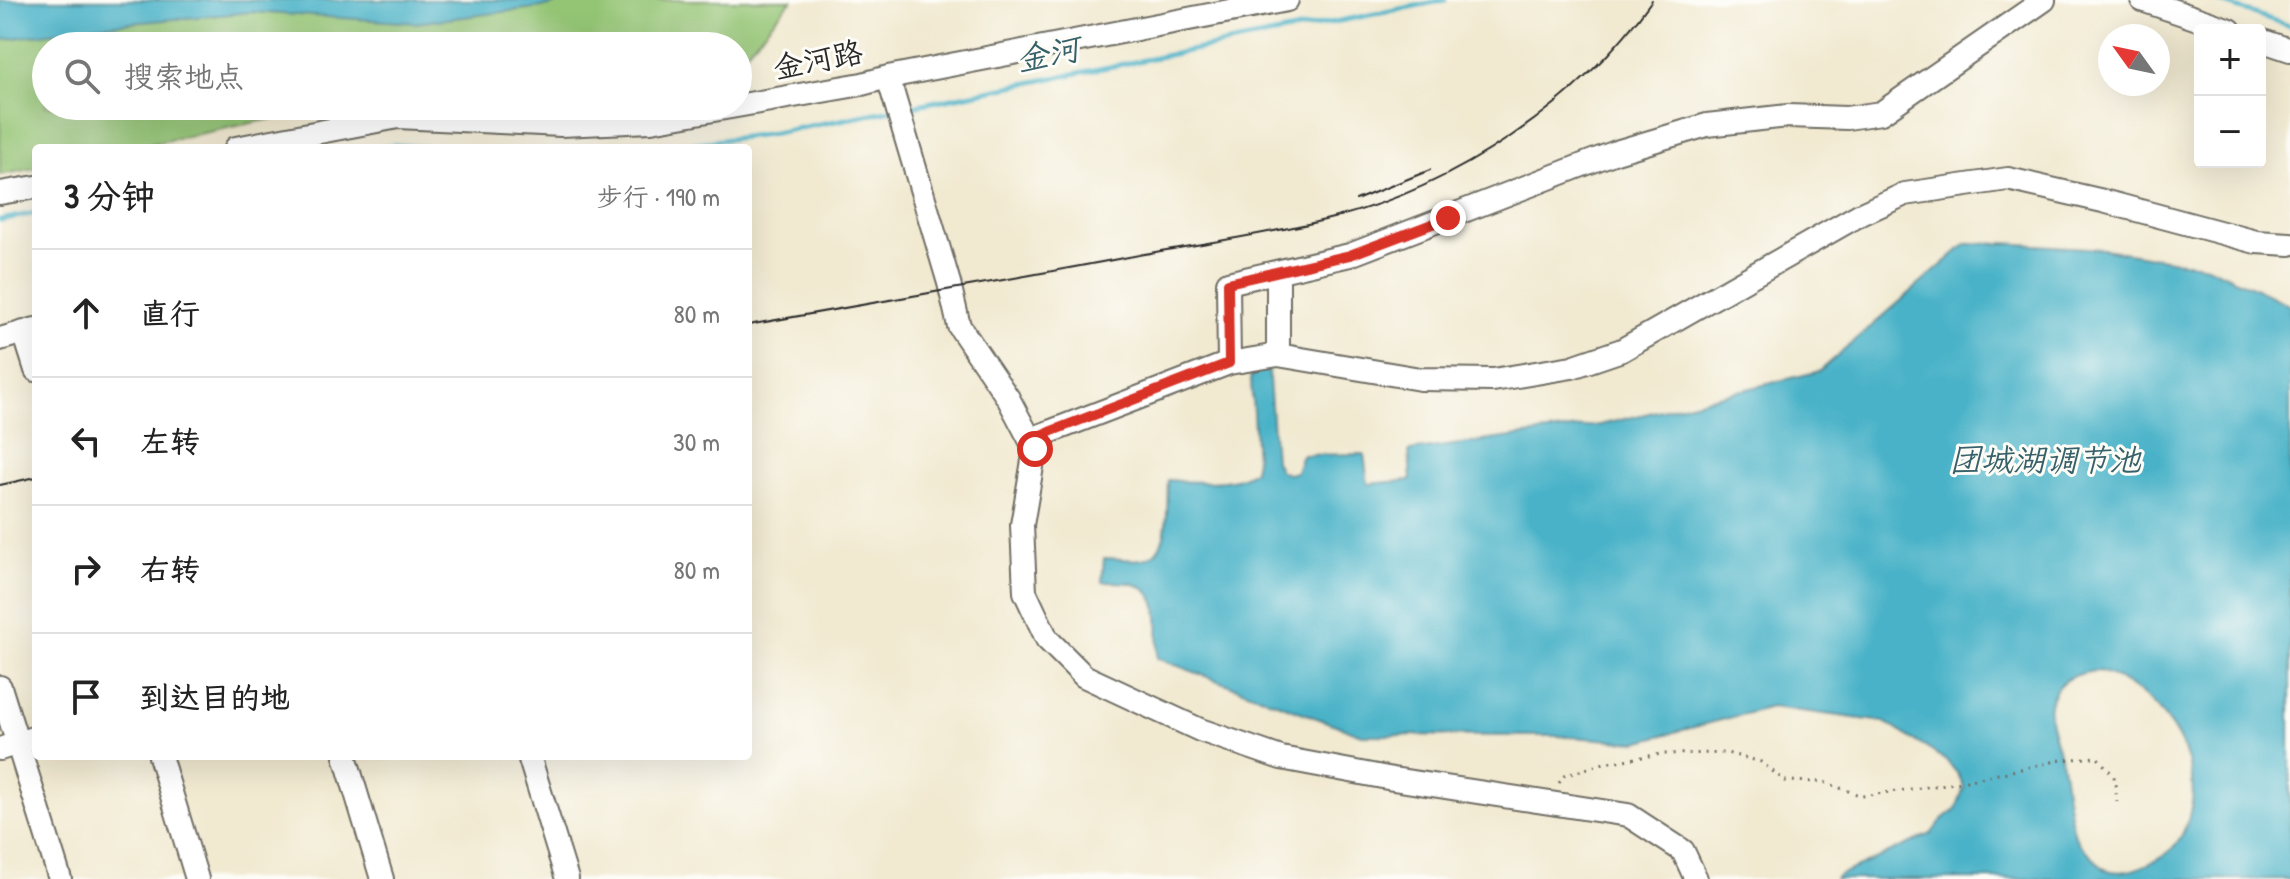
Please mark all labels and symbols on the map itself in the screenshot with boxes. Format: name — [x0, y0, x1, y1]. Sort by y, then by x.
north arrow — [2098, 24, 2170, 96]
water label: 金河 — [1012, 25, 1088, 81]
street label: 金河路 — [770, 31, 866, 87]
route end — [1430, 200, 1466, 236]
route start — [1017, 431, 1053, 467]
water label: 团城湖调节池 — [1949, 438, 2142, 481]

